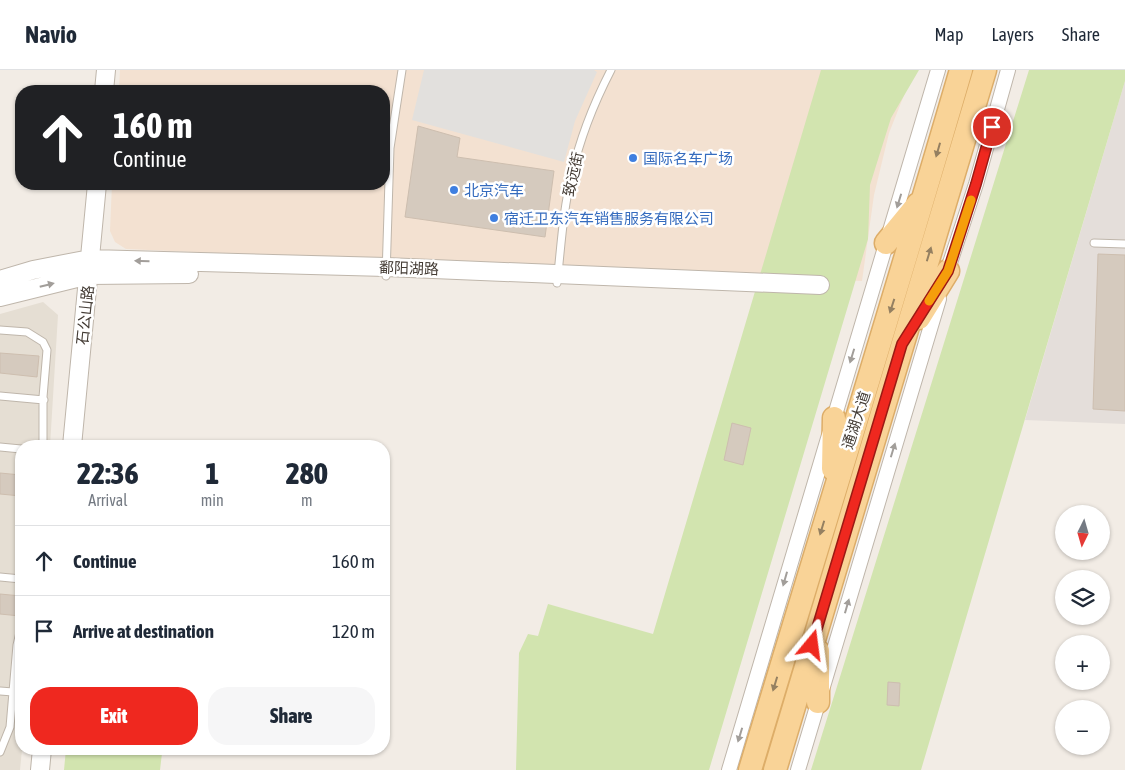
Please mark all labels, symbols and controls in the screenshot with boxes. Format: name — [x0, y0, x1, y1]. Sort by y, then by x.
text: Navio — [25, 21, 77, 48]
text: Map — [934, 24, 963, 45]
text: Layers — [991, 24, 1034, 45]
text: Share — [1062, 24, 1100, 45]
icon: ahead — [30, 105, 95, 170]
text: 160 m — [113, 105, 192, 145]
pin — [971, 106, 1013, 148]
icon: arrive — [978, 113, 1006, 141]
one-way arrow — [933, 143, 941, 158]
text: Continue — [113, 146, 187, 172]
street label: 致远街 — [560, 150, 586, 198]
place label: 国际名车广场 — [643, 150, 733, 167]
marker: 国际名车广场 — [627, 152, 639, 164]
place label: 北京汽车 — [464, 182, 524, 199]
marker: 北京汽车 — [448, 184, 460, 196]
one-way arrow — [894, 193, 902, 208]
place label: 宿迁卫东汽车销售服务有限公司 — [504, 210, 714, 227]
marker: 宿迁卫东汽车销售服务有限公司 — [488, 212, 500, 224]
one-way arrow — [926, 246, 934, 261]
one-way arrow — [133, 257, 149, 265]
street label: 鄱阳湖路 — [379, 258, 439, 278]
one-way arrow — [40, 281, 55, 289]
street label: 石公山路 — [73, 284, 97, 346]
one-way arrow — [888, 299, 895, 314]
one-way arrow — [848, 349, 856, 364]
street label: 通湖大道 — [839, 389, 873, 451]
one-way arrow — [890, 442, 898, 457]
text: 22:36 — [77, 456, 139, 490]
text: 1 — [205, 456, 219, 490]
text: 280 — [286, 456, 328, 490]
text: Arrival — [88, 491, 127, 509]
text: min — [201, 491, 224, 509]
text: m — [301, 491, 313, 509]
north arrow — [1055, 505, 1110, 560]
map controls — [1055, 505, 1110, 755]
one-way arrow — [818, 521, 826, 536]
icon: ahead — [30, 547, 58, 575]
text: Continue — [73, 550, 137, 572]
text: 160 m — [332, 550, 375, 572]
button: layers — [1055, 570, 1110, 625]
one-way arrow — [781, 572, 789, 587]
one-way arrow — [843, 598, 851, 613]
icon: arrive — [30, 617, 58, 645]
position arrow — [785, 618, 837, 670]
text: Arrive at destination — [73, 620, 214, 642]
text: 120 m — [332, 620, 375, 642]
button: + — [1055, 635, 1110, 690]
one-way arrow — [771, 676, 779, 691]
button: Exit — [30, 687, 198, 745]
button: Share — [208, 687, 375, 745]
button: − — [1055, 700, 1110, 755]
one-way arrow — [735, 728, 743, 743]

